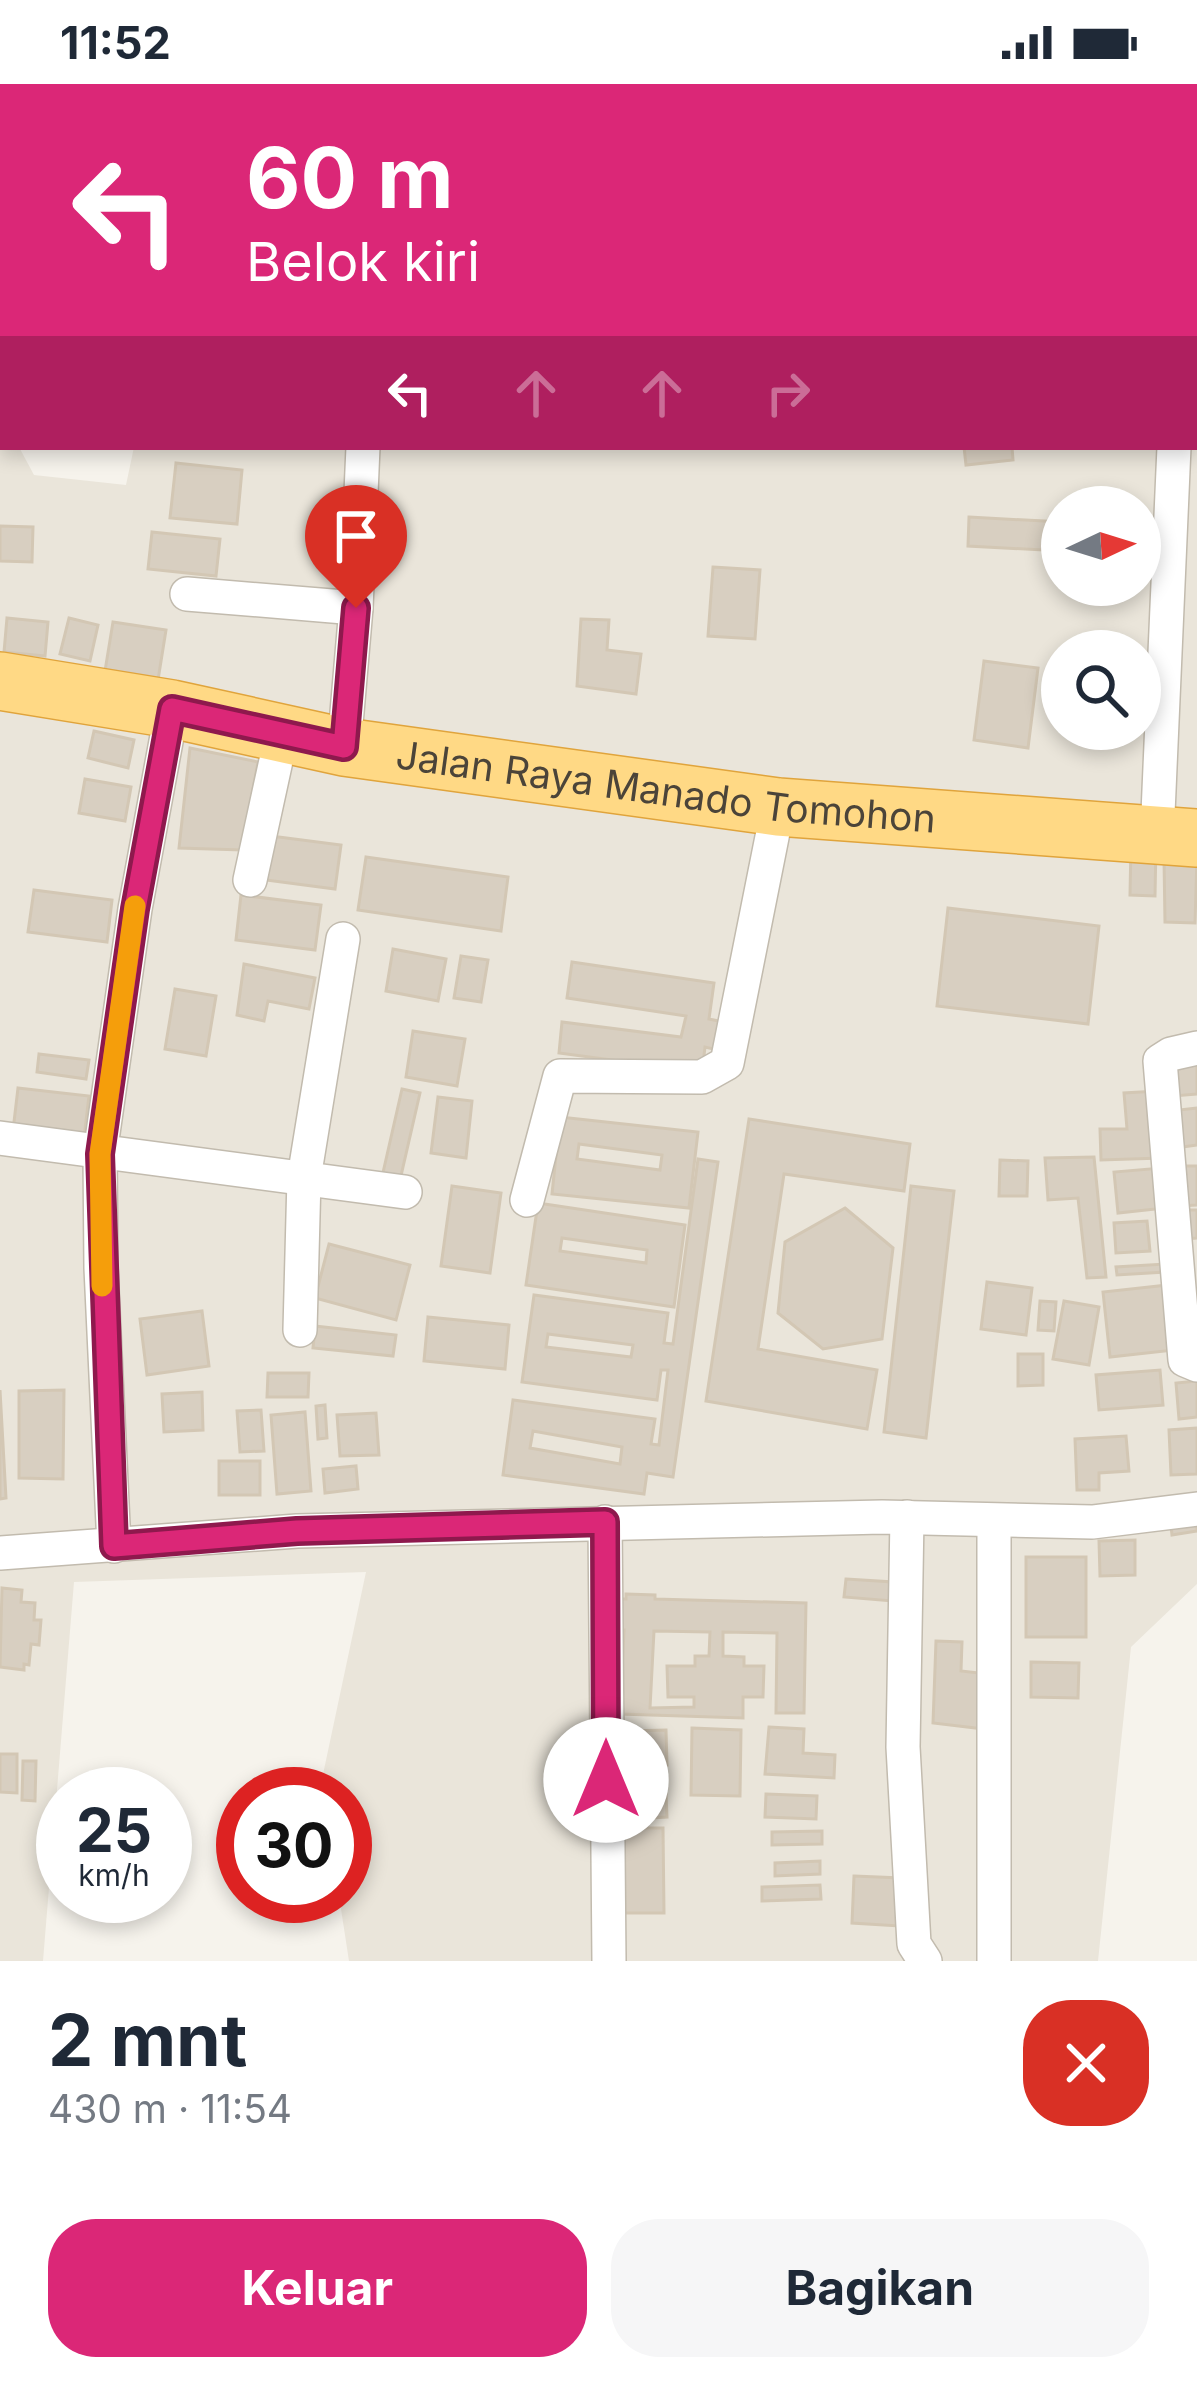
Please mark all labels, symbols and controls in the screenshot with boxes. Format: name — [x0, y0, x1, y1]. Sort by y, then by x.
text: 11:52 — [60, 15, 171, 70]
text: 60 m — [246, 127, 454, 228]
icon: left — [48, 132, 204, 288]
text: Belok kiri — [246, 229, 480, 294]
icon: left — [377, 360, 443, 426]
icon: ahead — [503, 360, 569, 426]
icon: ahead — [629, 360, 695, 426]
icon: right — [755, 360, 821, 426]
pin — [305, 485, 407, 608]
north arrow — [1041, 486, 1161, 606]
map controls — [1041, 486, 1161, 750]
icon: arrive — [323, 503, 389, 569]
button: search — [1041, 630, 1161, 750]
street label: Jalan Raya Manado Tomohon — [393, 730, 937, 842]
position arrow — [543, 1717, 669, 1843]
speed limit sign: 30 — [216, 1767, 372, 1923]
text: 25 — [76, 1794, 152, 1866]
text: km/h — [78, 1857, 150, 1893]
text: 2 mnt — [48, 1996, 247, 2083]
button: close — [1023, 2000, 1149, 2126]
text: 430 m · 11:54 — [48, 2085, 292, 2132]
button: Keluar — [48, 2219, 587, 2357]
button: Bagikan — [611, 2219, 1149, 2357]

